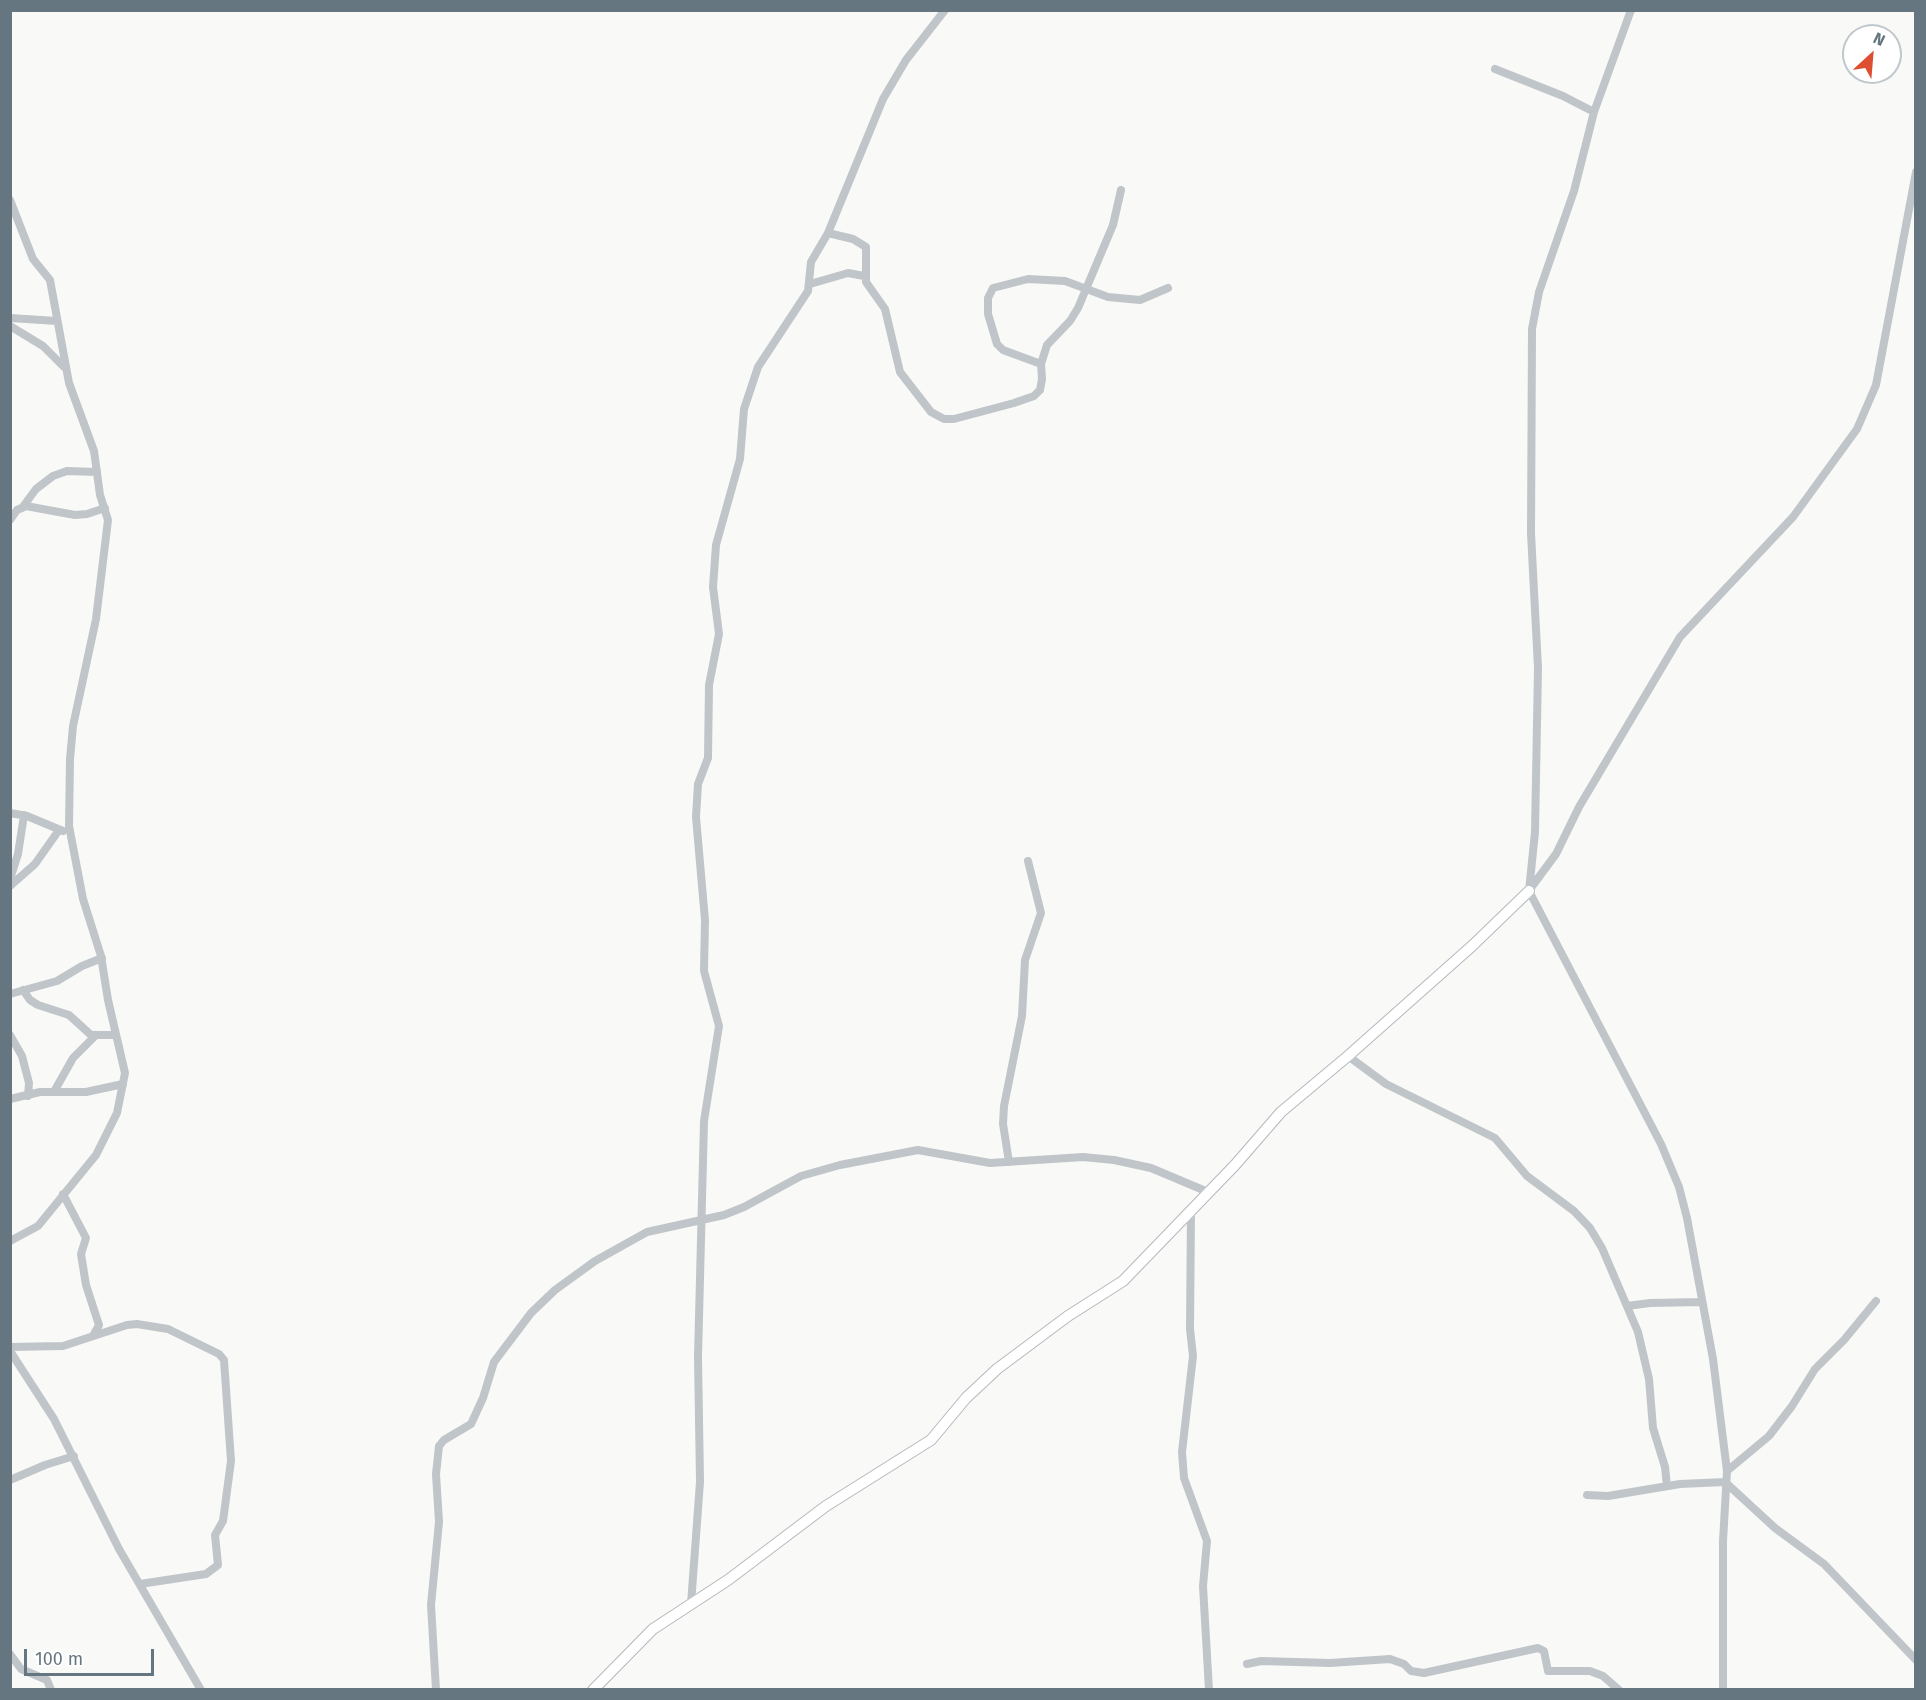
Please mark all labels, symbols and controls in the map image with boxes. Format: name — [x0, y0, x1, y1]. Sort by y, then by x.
north arrow — [1842, 24, 1902, 84]
text: N — [1870, 28, 1888, 50]
scale bar — [27, 1637, 158, 1675]
text: 100 m — [35, 1648, 83, 1670]

